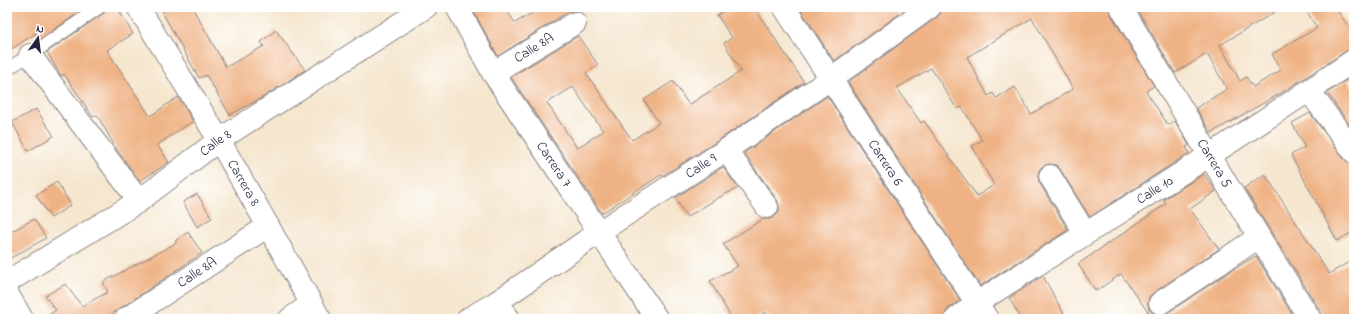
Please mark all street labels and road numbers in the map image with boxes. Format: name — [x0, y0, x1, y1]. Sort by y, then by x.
street label: Calle 8A — [510, 28, 558, 68]
street label: Calle 8 — [195, 124, 236, 162]
street label: Carrera 6 — [863, 135, 908, 190]
street label: Carrera 5 — [1192, 135, 1237, 192]
street label: Carrera 7 — [531, 137, 577, 192]
street label: Calle 9 — [681, 148, 722, 184]
street label: Carrera 8 — [222, 156, 265, 210]
street label: Calle 10 — [1132, 171, 1177, 210]
street label: Calle 8A — [173, 252, 221, 293]

